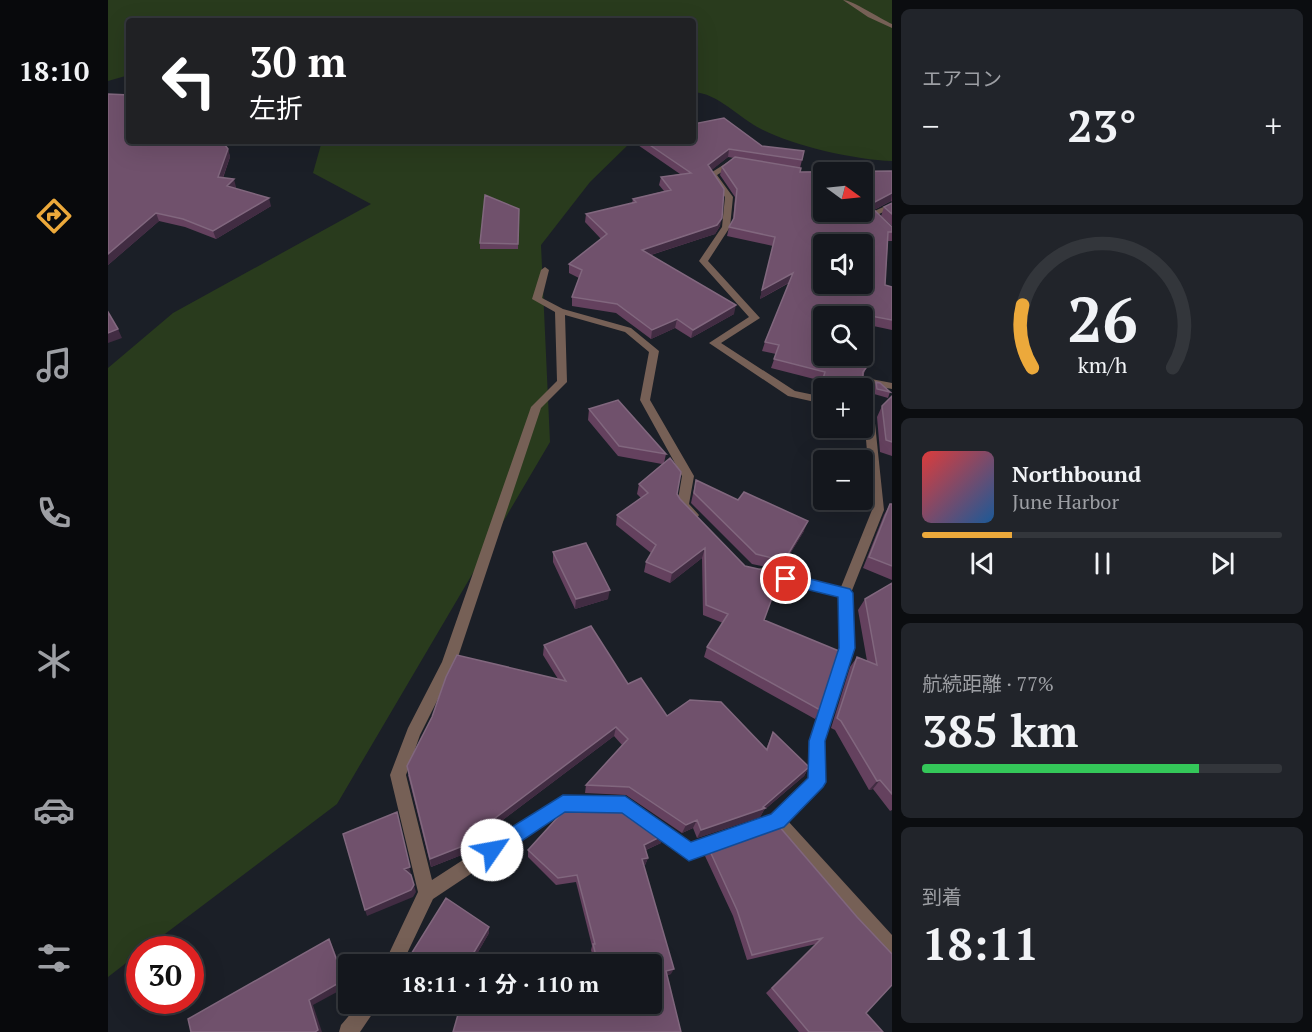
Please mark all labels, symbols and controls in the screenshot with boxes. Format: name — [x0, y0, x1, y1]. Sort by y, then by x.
text: 30 m — [249, 33, 347, 89]
icon: left — [150, 42, 228, 120]
text: 18:10 — [19, 53, 89, 89]
text: エアコン — [922, 65, 1002, 92]
text: 左折 — [249, 90, 303, 126]
text: 23° — [1067, 95, 1137, 155]
text: − — [922, 104, 940, 147]
text: + — [1264, 104, 1282, 147]
north arrow — [813, 162, 873, 222]
map controls — [813, 162, 873, 510]
icon: directions — [33, 195, 75, 237]
button: sound — [813, 234, 873, 294]
text: 26 — [1067, 278, 1137, 361]
button: search — [813, 306, 873, 366]
icon: music — [33, 344, 75, 386]
text: km/h — [1077, 352, 1127, 380]
button: + — [813, 378, 873, 438]
button: − — [813, 450, 873, 510]
text: Northbound — [1012, 459, 1141, 488]
text: June Harbor — [1012, 488, 1119, 515]
icon: phone — [33, 492, 75, 534]
icon: previous — [966, 547, 999, 580]
icon: pause — [1086, 547, 1119, 580]
icon: next — [1206, 547, 1239, 580]
pin — [760, 553, 811, 604]
icon: arrive — [769, 562, 802, 595]
icon: climate — [33, 640, 75, 682]
text: 航続距離 · 77% — [922, 670, 1054, 697]
text: 385 km — [922, 700, 1078, 760]
icon: car — [33, 789, 75, 831]
position arrow — [460, 818, 524, 882]
text: 到着 — [922, 883, 962, 910]
text: 18:11 — [922, 913, 1039, 973]
speed limit sign: 30 — [126, 936, 204, 1014]
icon: filters — [33, 937, 75, 979]
text: 18:11 · 1 分 · 110 m — [401, 969, 599, 998]

